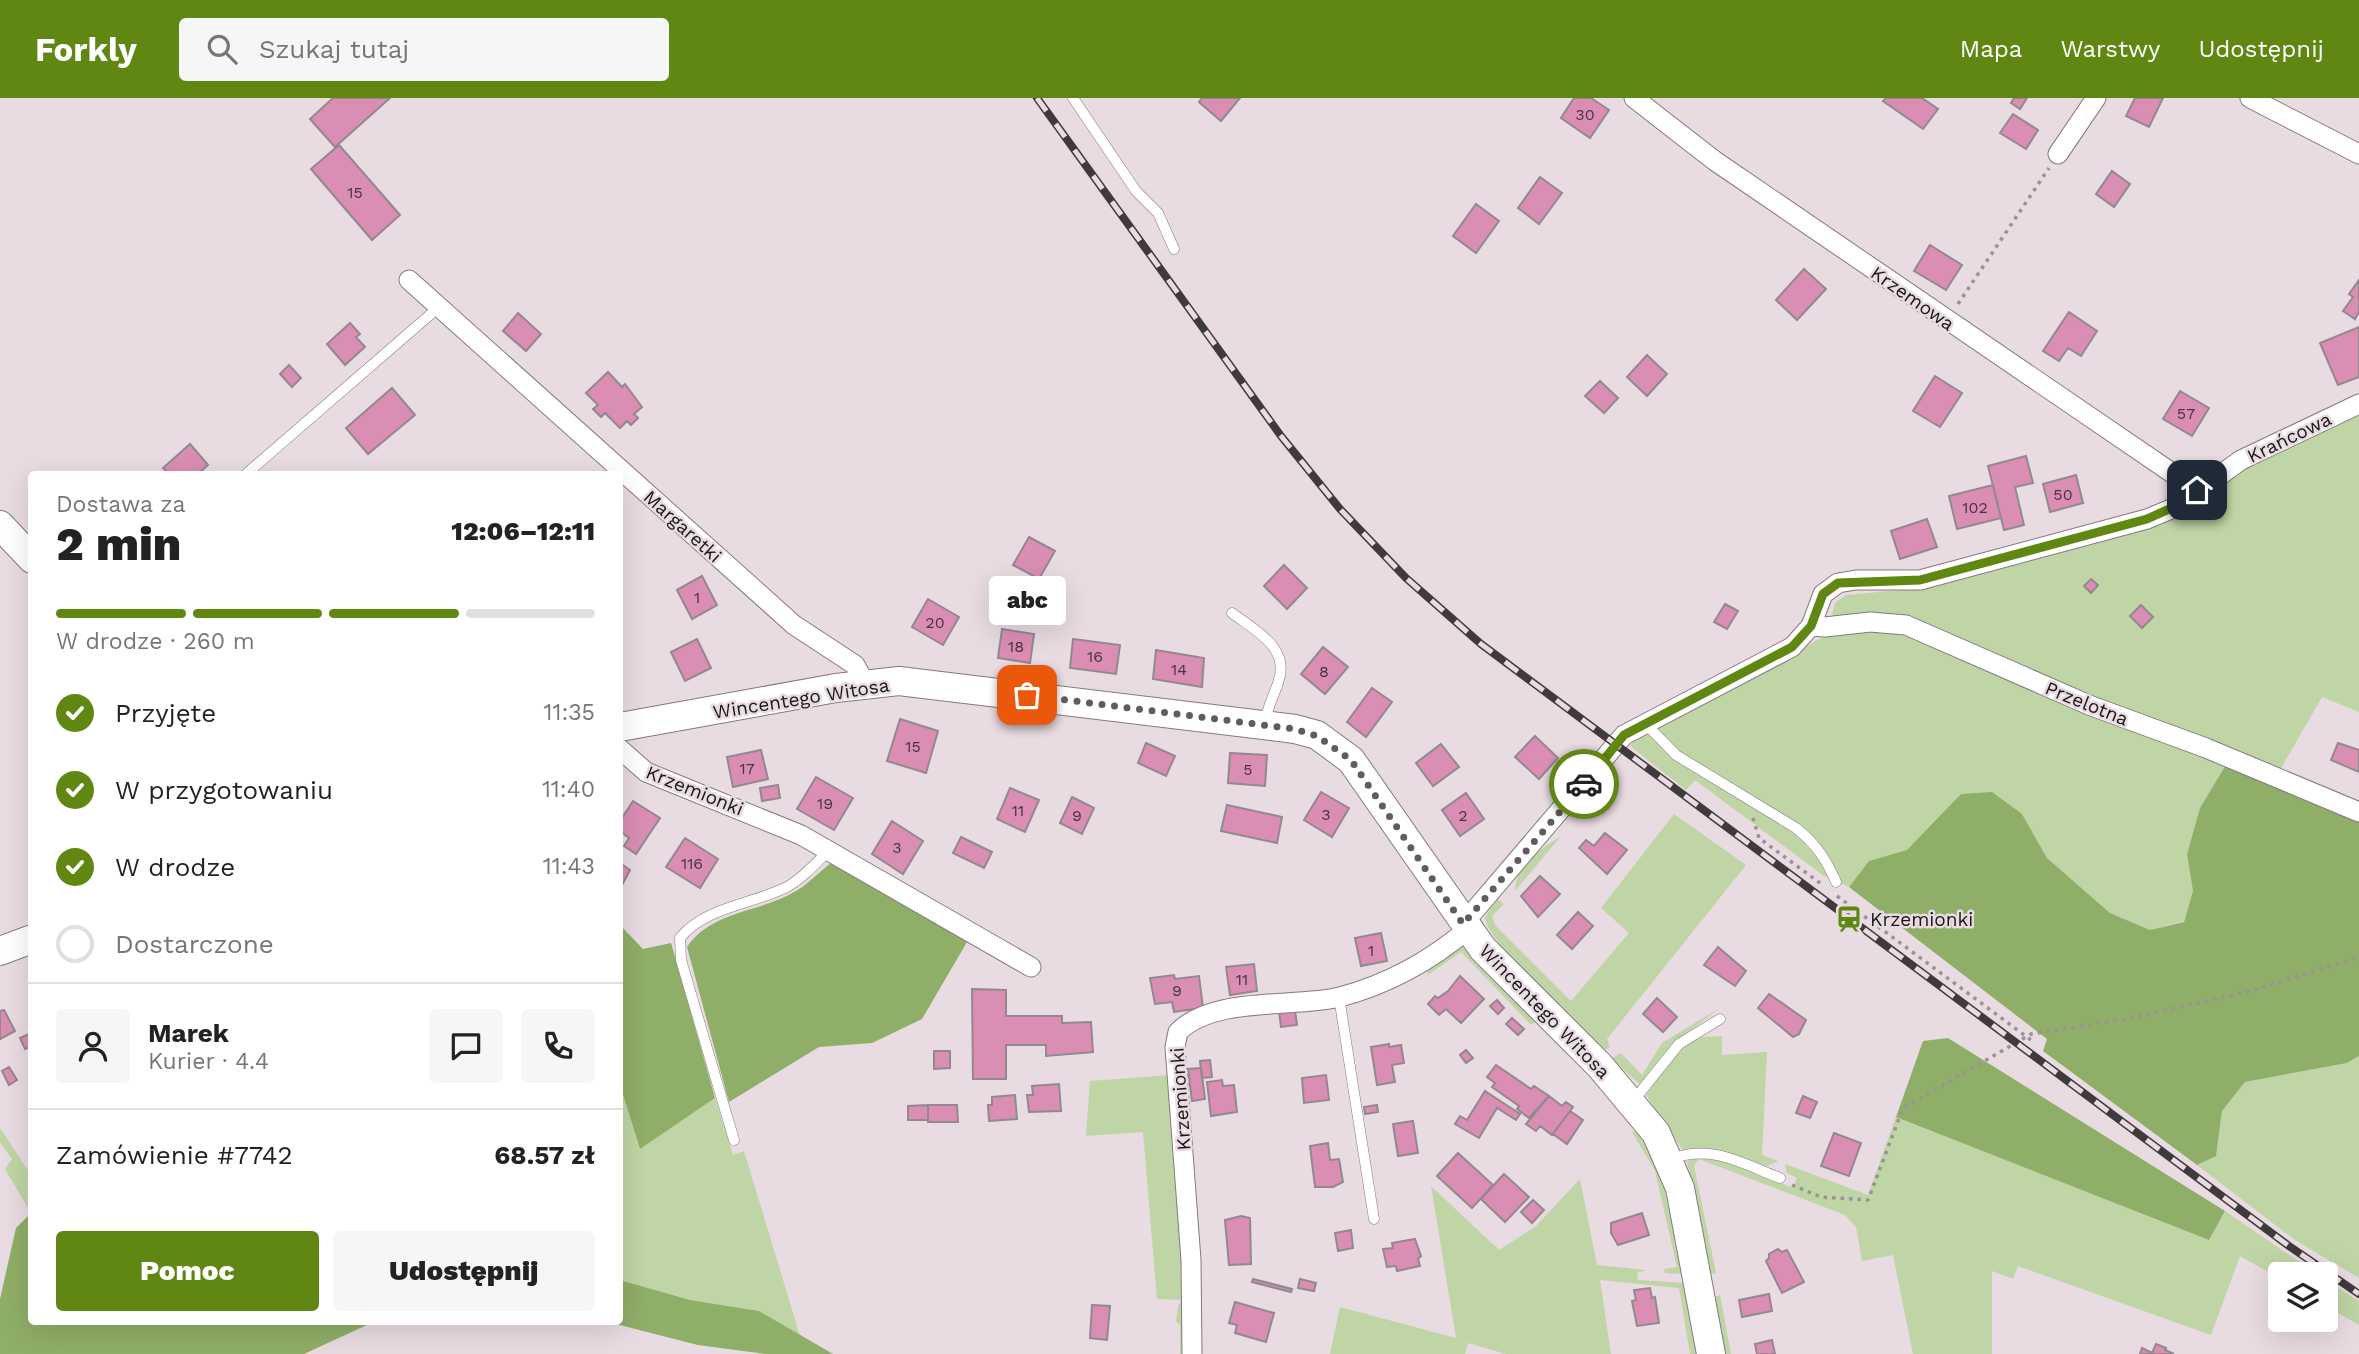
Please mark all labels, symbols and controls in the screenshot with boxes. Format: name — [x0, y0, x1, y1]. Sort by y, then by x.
search box — [179, 18, 669, 81]
text: Forkly — [35, 30, 137, 69]
icon: search — [203, 30, 241, 68]
text: Szukaj tutaj — [259, 34, 409, 64]
text: Mapa — [1960, 35, 2022, 63]
text: Warstwy — [2060, 35, 2161, 63]
text: Udostępnij — [2199, 35, 2324, 63]
house number: 30 — [1575, 105, 1595, 124]
house number: 15 — [347, 183, 363, 202]
street label: Krzemowa — [1866, 261, 1959, 336]
house number: 57 — [2177, 404, 2195, 423]
street label: Krańcowa — [2243, 407, 2335, 468]
pin — [2167, 460, 2227, 520]
icon: home — [2178, 471, 2216, 509]
street label: Margaretki — [639, 485, 726, 567]
house number: 50 — [2053, 485, 2073, 504]
text: Dostawa za — [56, 491, 186, 518]
house number: 102 — [1962, 498, 1988, 517]
text: 12:06–12:11 — [451, 516, 595, 546]
text: 2 min — [56, 517, 181, 571]
callout: abc — [988, 576, 1066, 625]
text: abc — [1007, 587, 1048, 614]
house number: 1 — [694, 588, 700, 607]
house number: 20 — [925, 613, 945, 632]
text: W drodze · 260 m — [56, 628, 255, 655]
house number: 18 — [1008, 637, 1024, 656]
house number: 16 — [1087, 647, 1103, 666]
house number: 14 — [1171, 660, 1187, 679]
house number: 8 — [1319, 662, 1329, 681]
pin — [997, 665, 1057, 725]
street label: Wincentego Witosa — [711, 673, 891, 724]
icon: bag — [1008, 676, 1046, 714]
street label: Przelotna — [2042, 676, 2132, 731]
icon: check — [56, 694, 94, 732]
text: Przyjęte — [115, 698, 216, 728]
text: 11:35 — [543, 699, 595, 726]
house number: 15 — [905, 737, 921, 756]
courier — [1549, 749, 1619, 819]
house number: 17 — [739, 759, 755, 778]
street label: Krzemionki — [643, 760, 747, 820]
house number: 5 — [1243, 760, 1253, 779]
icon: car — [1565, 765, 1603, 803]
icon: check — [56, 771, 94, 809]
text: W przygotowaniu — [115, 775, 333, 805]
text: 11:40 — [542, 776, 595, 803]
house number: 19 — [817, 794, 833, 813]
house number: 11 — [1012, 801, 1024, 820]
house number: 3 — [1321, 805, 1331, 824]
house number: 9 — [1072, 806, 1082, 825]
house number: 2 — [1458, 806, 1468, 825]
house number: 3 — [892, 838, 902, 857]
icon: check — [56, 848, 94, 886]
text: W drodze — [115, 852, 235, 882]
text: 11:43 — [543, 853, 595, 880]
house number: 116 — [681, 854, 703, 873]
station icon: Krzemionki — [1834, 904, 1864, 934]
place label: Krzemionki — [1870, 908, 1973, 931]
text: Dostarczone — [115, 929, 274, 959]
street label: Wincentego Witosa — [1474, 939, 1615, 1084]
house number: 1 — [1368, 941, 1374, 960]
house number: 11 — [1236, 970, 1248, 989]
house number: 9 — [1172, 981, 1182, 1000]
button: person — [56, 1009, 130, 1083]
button: chat — [429, 1009, 503, 1083]
button: phone — [521, 1009, 595, 1083]
text: Marek — [148, 1018, 229, 1048]
street label: Krzemionki — [1165, 1047, 1196, 1151]
text: Kurier · 4.4 — [148, 1048, 269, 1075]
text: Zamówienie #7742 — [56, 1140, 293, 1170]
text: 68.57 zł — [494, 1140, 595, 1170]
button: Pomoc — [56, 1231, 319, 1311]
button: Udostępnij — [333, 1231, 595, 1311]
map controls — [2268, 1262, 2338, 1332]
button: layers — [2268, 1262, 2338, 1332]

